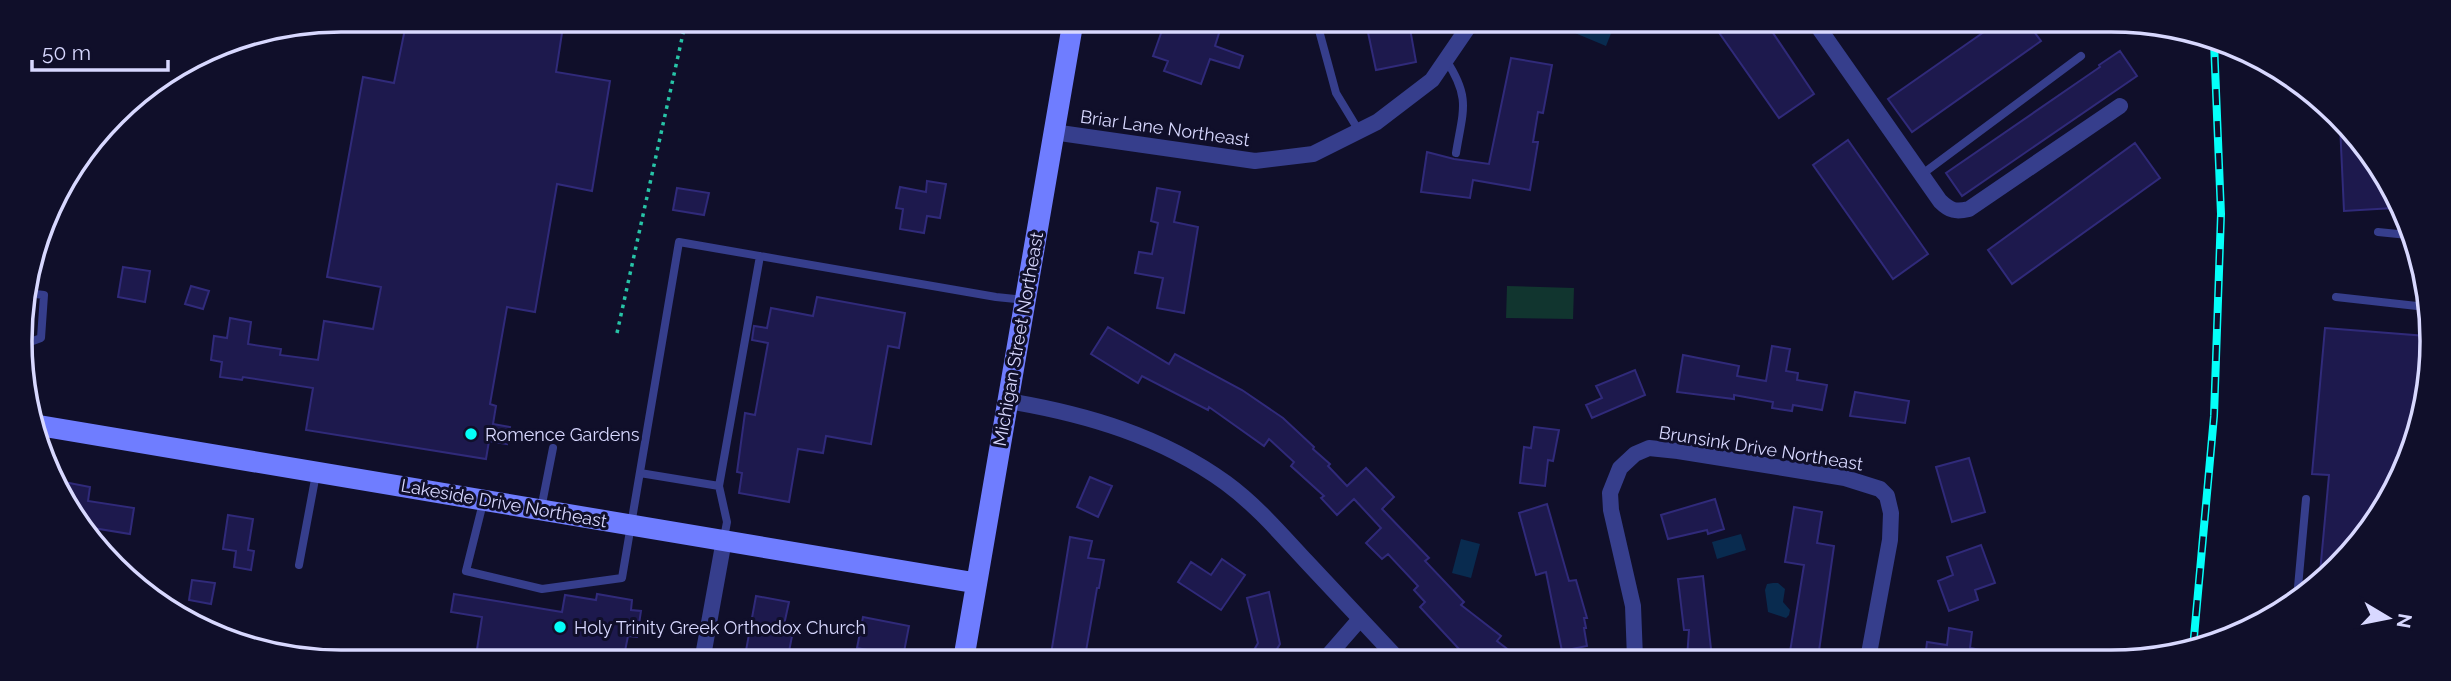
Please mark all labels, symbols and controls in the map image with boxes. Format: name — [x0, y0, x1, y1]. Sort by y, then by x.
scale bar — [32, 28, 168, 72]
text: 50 m — [42, 40, 91, 65]
street label: Briar Lane Northeast — [1079, 106, 1251, 150]
street label: Michigan Street Northeast — [989, 230, 1047, 448]
street label: Brunsink Drive Northeast — [1657, 421, 1865, 475]
place label: Romence Gardens — [485, 424, 640, 445]
marker: Romence Gardens — [463, 426, 479, 442]
street label: Lakeside Drive Northeast — [399, 475, 609, 531]
north arrow — [2353, 583, 2423, 653]
text: N — [2393, 612, 2417, 630]
place label: Holy Trinity Greek Orthodox Church — [574, 617, 866, 638]
marker: Holy Trinity Greek Orthodox Church — [552, 619, 568, 635]

